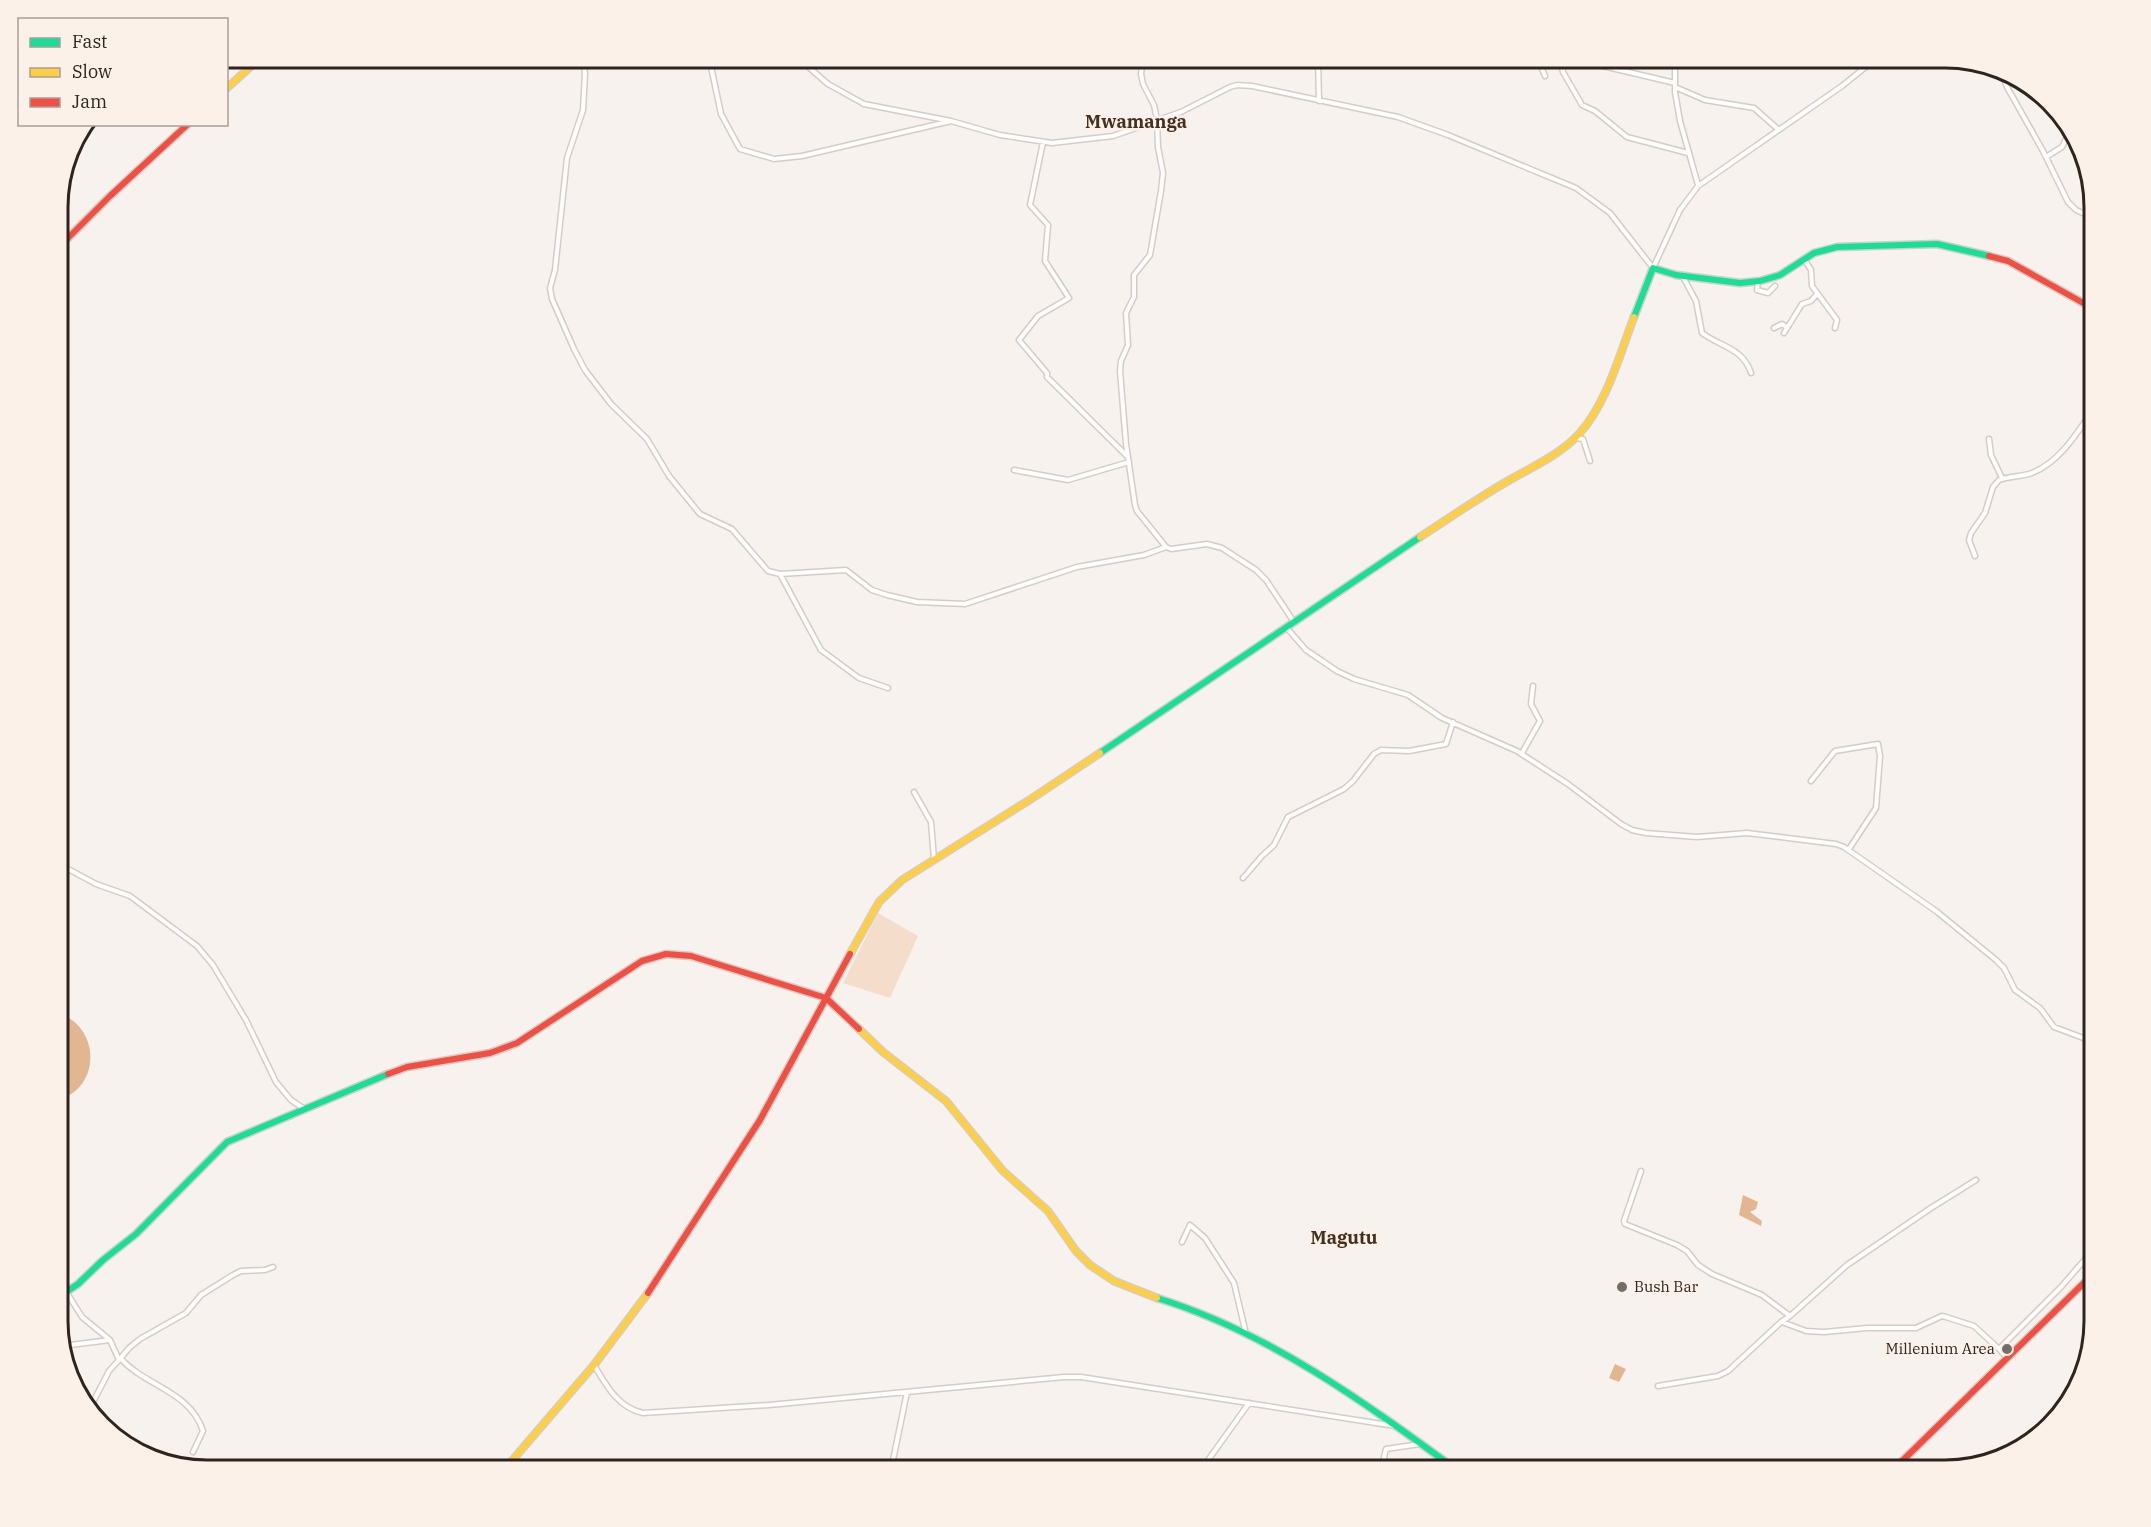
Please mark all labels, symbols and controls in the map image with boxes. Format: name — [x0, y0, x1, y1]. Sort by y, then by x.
legend — [18, 18, 228, 126]
text: Fast — [72, 30, 107, 53]
text: Slow — [72, 60, 112, 83]
text: Jam — [72, 90, 107, 113]
district label: Mwamanga — [1085, 110, 1187, 133]
district label: Magutu — [1311, 1226, 1378, 1249]
place label: Bush Bar — [1634, 1277, 1699, 1296]
marker: Bush Bar — [1615, 1280, 1629, 1294]
place label: Millenium Area — [1885, 1339, 1995, 1358]
marker: Millenium Area — [2000, 1342, 2014, 1356]

